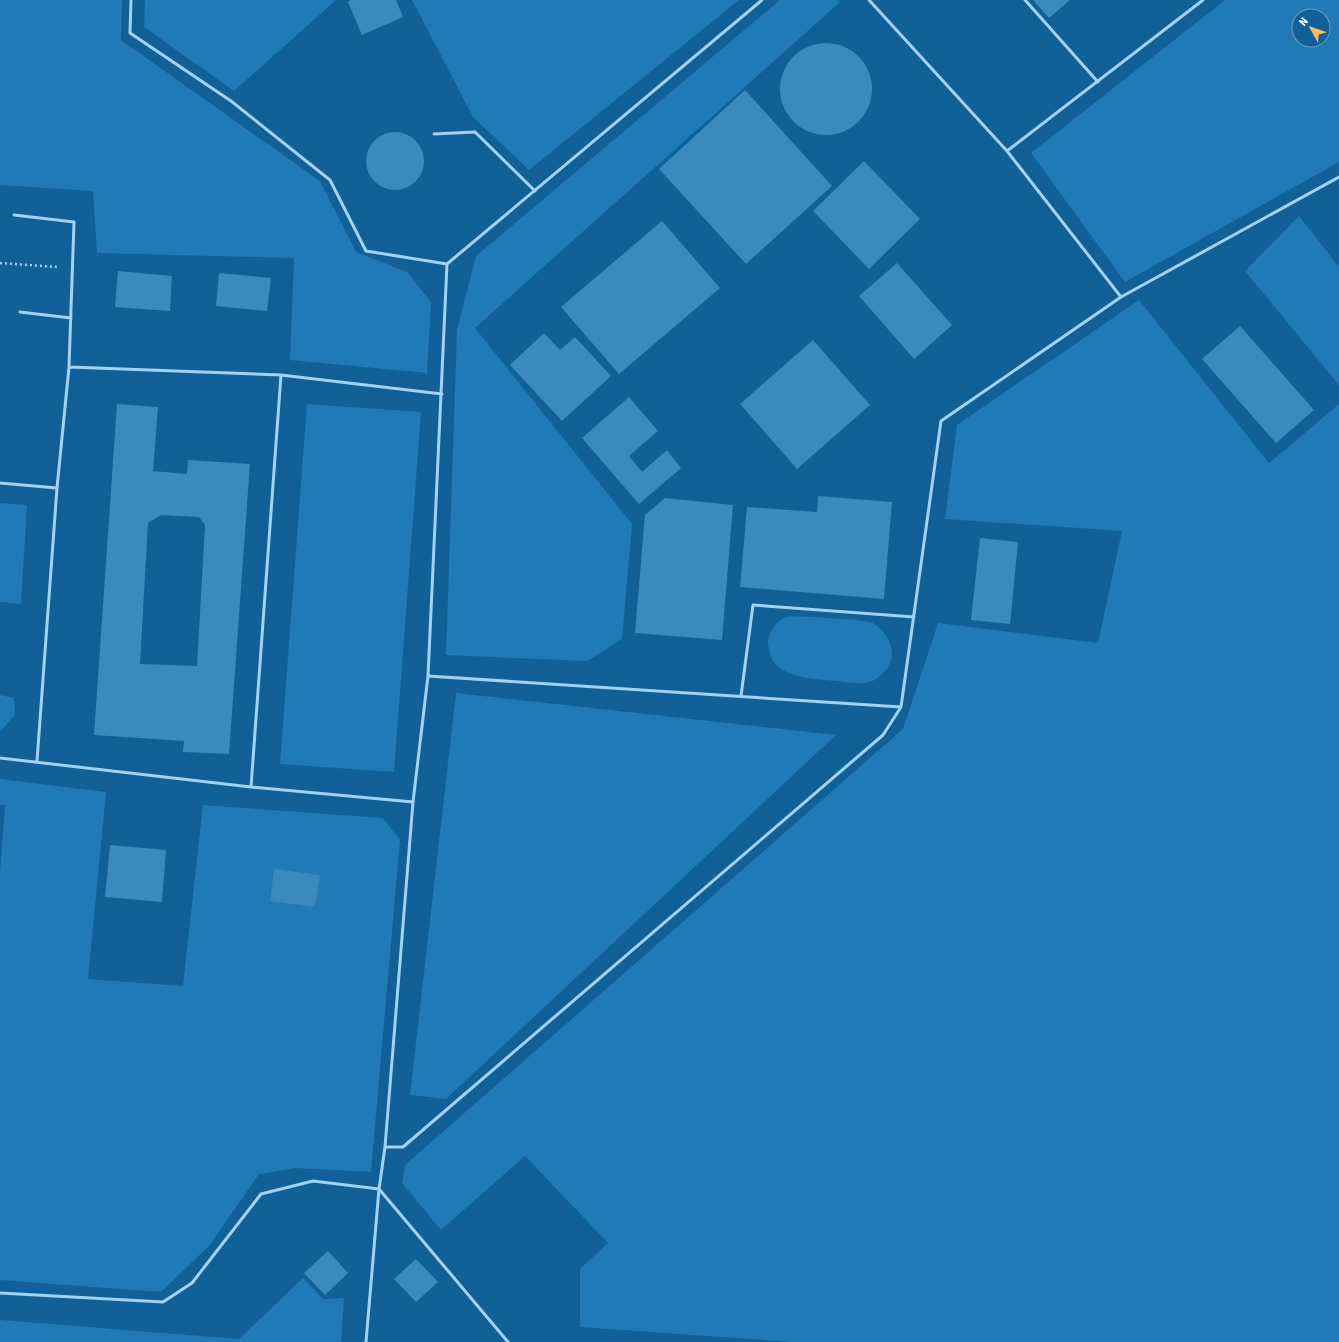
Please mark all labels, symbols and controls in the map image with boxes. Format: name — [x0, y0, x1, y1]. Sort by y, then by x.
north arrow — [1291, 8, 1331, 48]
text: N — [1297, 15, 1311, 29]

